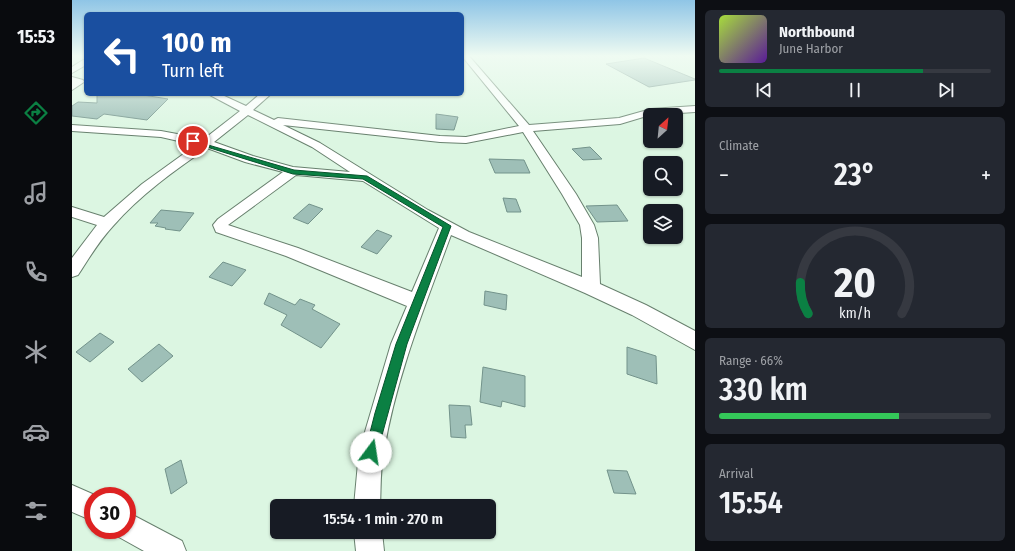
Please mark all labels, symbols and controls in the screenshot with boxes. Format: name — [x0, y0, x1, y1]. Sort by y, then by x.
text: Northbound — [779, 23, 855, 41]
text: 15:53 — [17, 26, 55, 48]
text: 100 m — [162, 26, 232, 59]
icon: left — [96, 28, 148, 80]
text: June Harbor — [779, 41, 843, 56]
text: Turn left — [162, 60, 224, 82]
icon: previous — [753, 79, 775, 101]
icon: pause — [844, 79, 866, 101]
icon: next — [935, 79, 957, 101]
icon: directions — [22, 99, 50, 127]
north arrow — [643, 108, 683, 148]
map controls — [643, 108, 683, 244]
pin — [176, 124, 210, 158]
icon: arrive — [182, 130, 204, 152]
text: Climate — [719, 138, 759, 153]
button: search — [643, 156, 683, 196]
text: 23° — [834, 157, 876, 193]
text: − — [719, 162, 729, 189]
text: + — [981, 162, 991, 189]
icon: music — [22, 179, 50, 207]
button: layers — [643, 204, 683, 244]
text: 20 — [833, 257, 876, 307]
icon: phone — [22, 258, 50, 286]
text: km/h — [839, 304, 871, 321]
icon: climate — [22, 338, 50, 366]
text: Range · 66% — [719, 353, 783, 368]
text: 330 km — [719, 372, 808, 408]
icon: car — [22, 418, 50, 446]
position arrow — [350, 431, 392, 473]
text: Arrival — [719, 466, 753, 481]
text: 15:54 — [719, 485, 783, 521]
speed limit sign: 30 — [84, 487, 136, 539]
icon: filters — [22, 497, 50, 525]
text: 15:54 · 1 min · 270 m — [323, 510, 443, 528]

